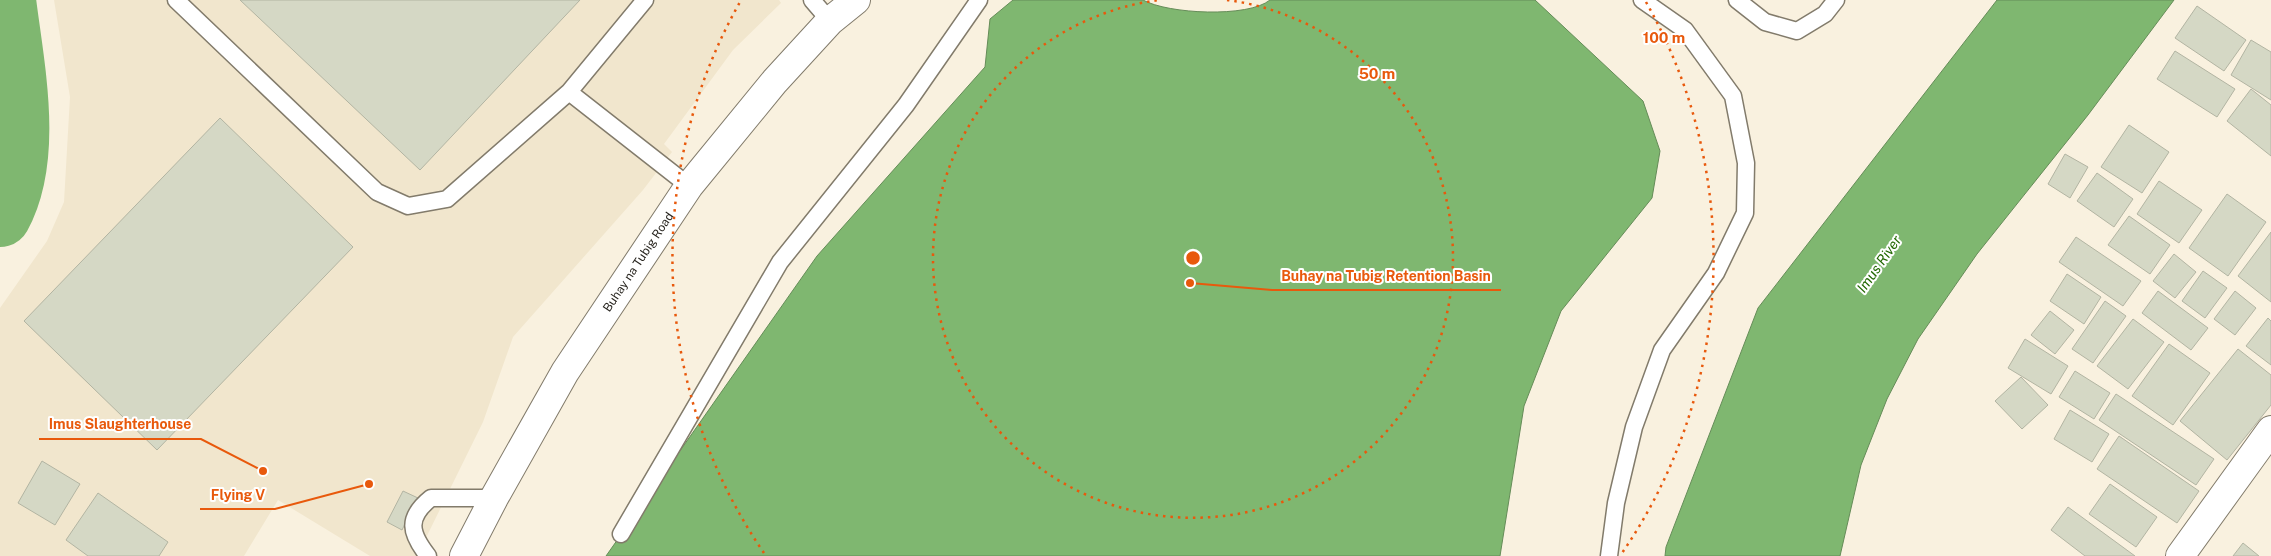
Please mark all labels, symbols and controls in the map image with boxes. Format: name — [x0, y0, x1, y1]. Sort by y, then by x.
text: 100 m — [1643, 29, 1685, 46]
text: 50 m — [1359, 65, 1395, 82]
street label: Buhay na Tubig Road — [600, 210, 676, 315]
water label: Imus River — [1854, 232, 1905, 295]
centre of rings — [1184, 249, 1202, 267]
callout: Buhay na Tubig Retention Basin — [1272, 261, 1501, 290]
text: Buhay na Tubig Retention Basin — [1281, 268, 1491, 284]
callout: Imus Slaughterhouse — [39, 410, 201, 439]
text: Imus Slaughterhouse — [49, 416, 191, 432]
callout: Flying V — [200, 480, 275, 509]
text: Flying V — [211, 487, 265, 503]

